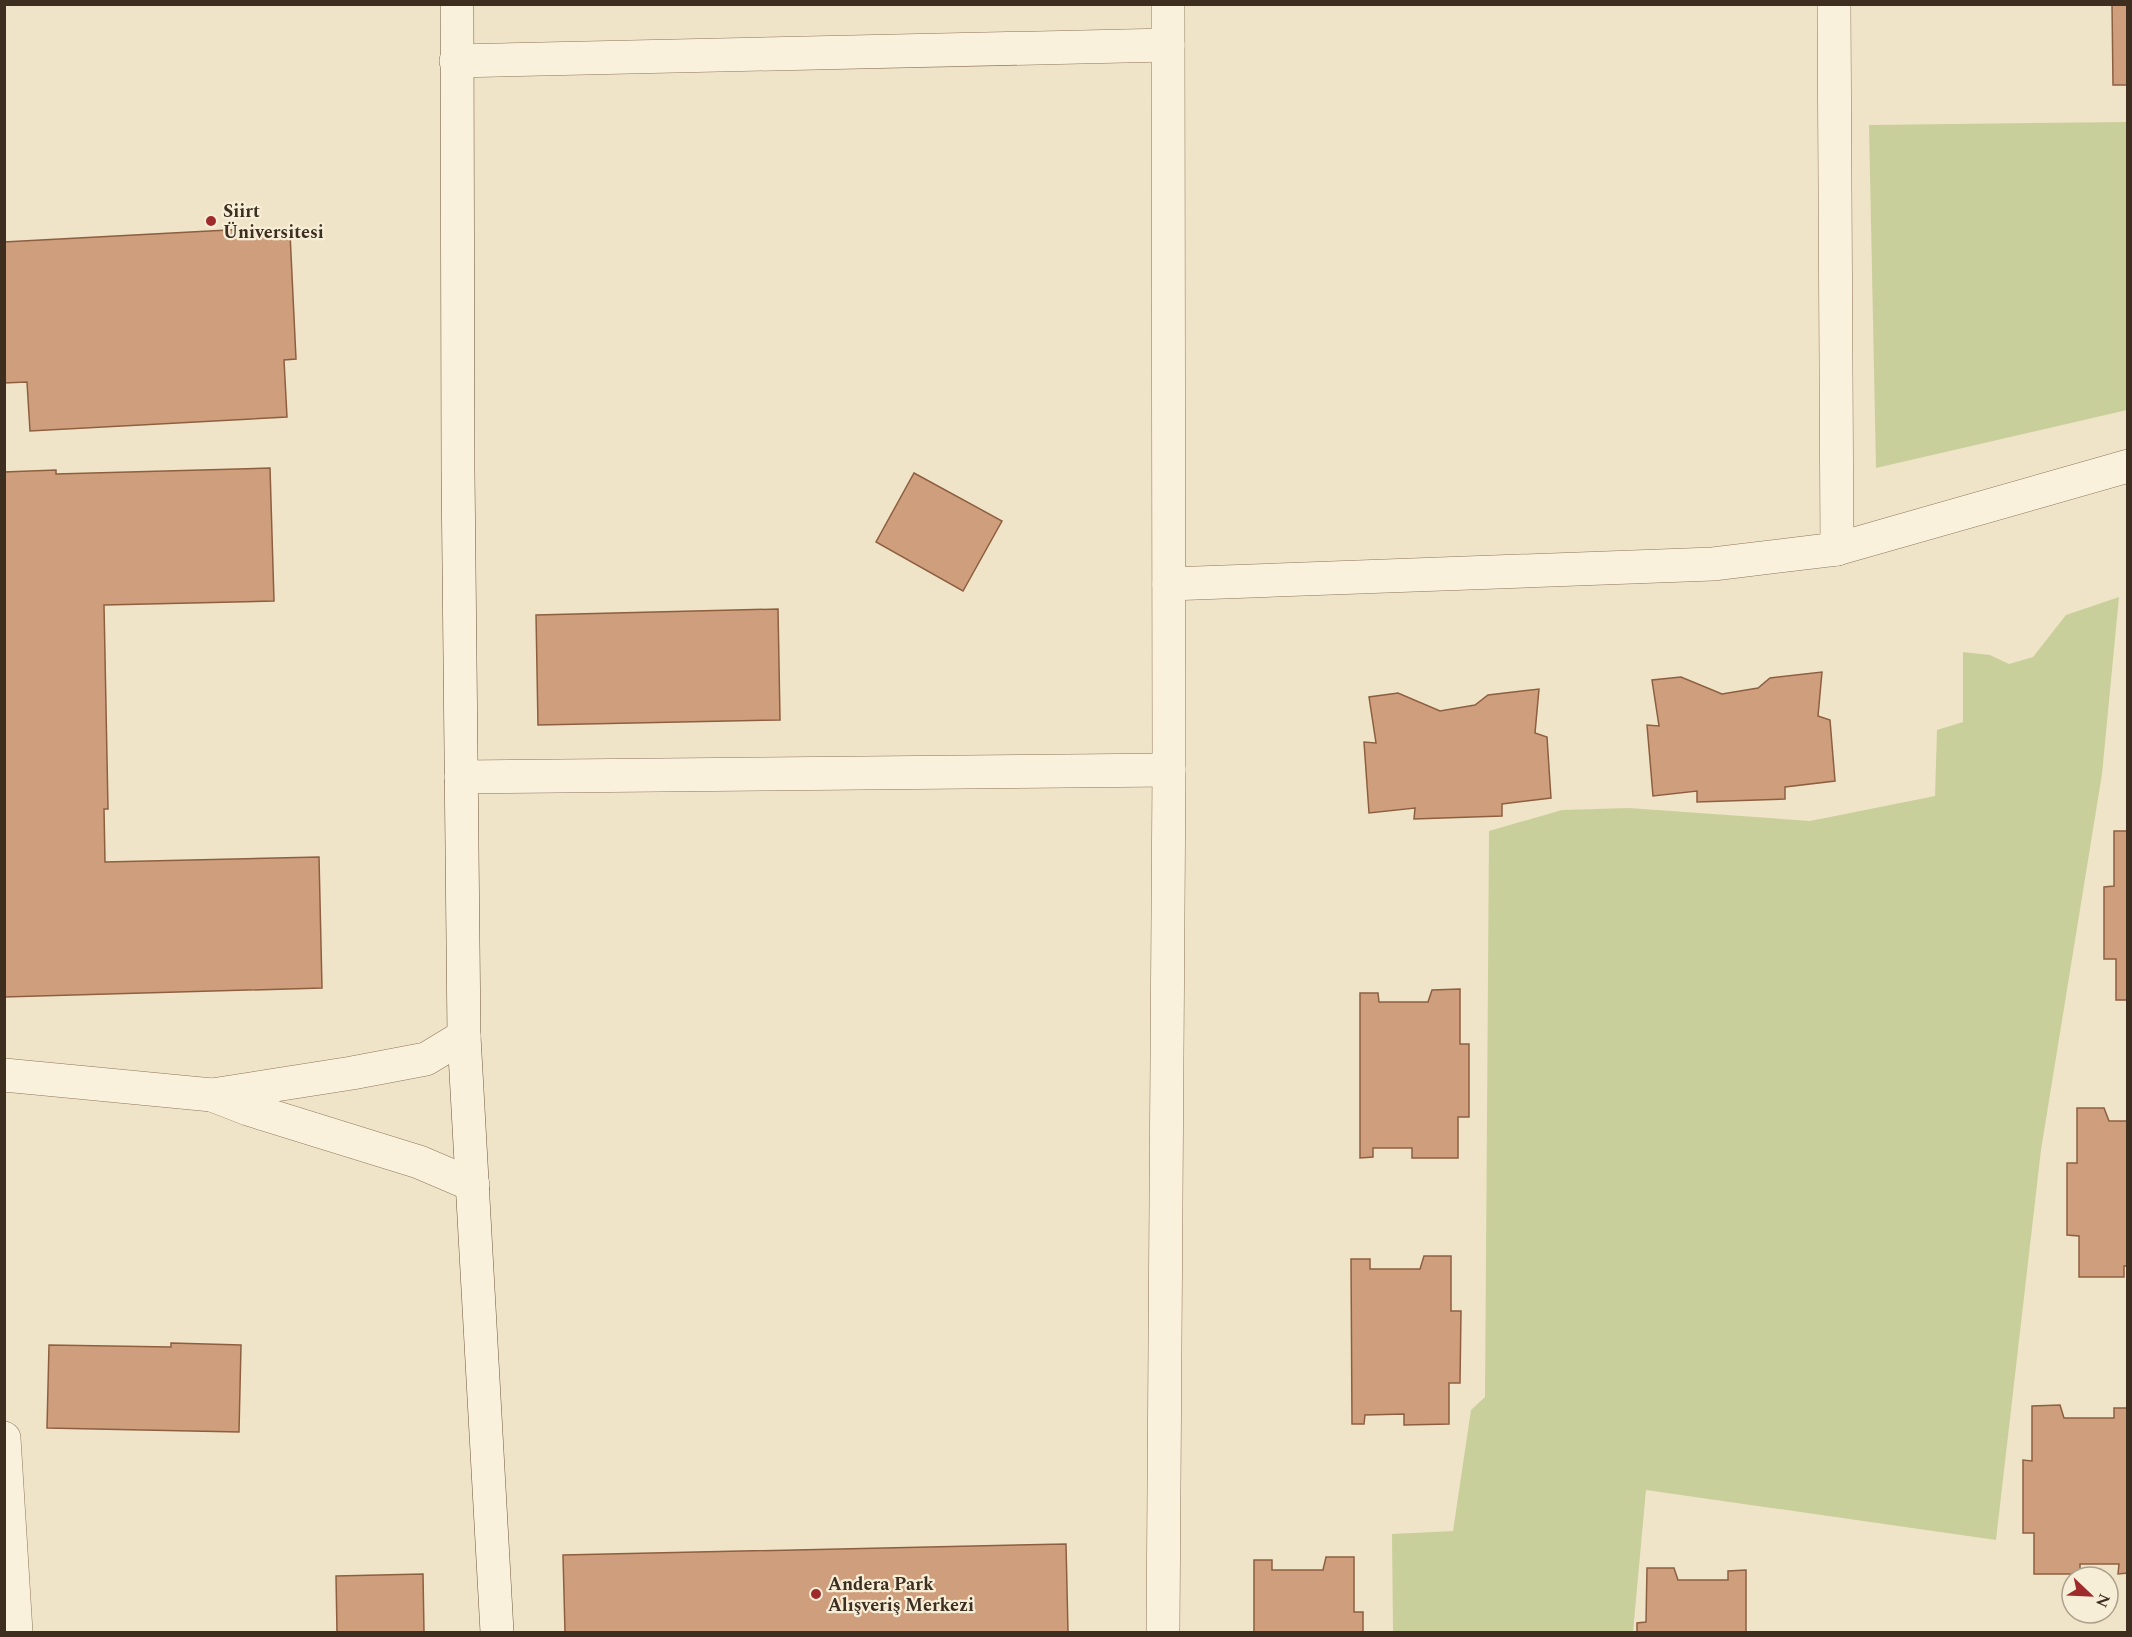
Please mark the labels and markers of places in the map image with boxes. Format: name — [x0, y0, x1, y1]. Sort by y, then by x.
place label: Siirt Üniversitesi — [223, 198, 324, 246]
marker: Siirt Üniversitesi — [204, 214, 218, 228]
place label: Andera Park Alışveriş Merkezi — [828, 1571, 974, 1619]
marker: Andera Park Alışveriş Merkezi — [809, 1587, 823, 1601]

